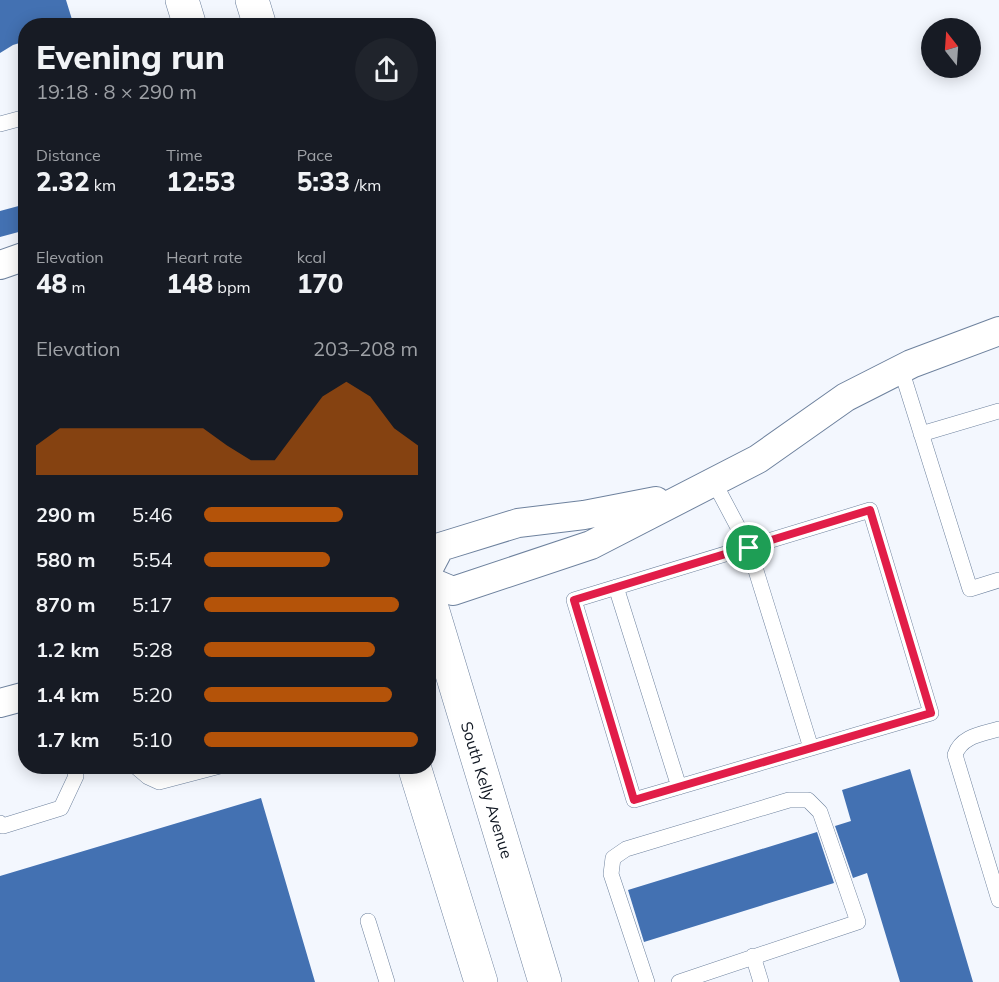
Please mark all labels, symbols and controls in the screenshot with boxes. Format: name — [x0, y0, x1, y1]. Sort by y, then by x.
north arrow — [921, 18, 981, 78]
map controls — [921, 18, 981, 78]
text: Evening run — [36, 36, 225, 77]
button: share — [355, 38, 418, 101]
text: 19:18 · 8 × 290 m — [36, 79, 197, 104]
text: Distance — [36, 145, 101, 165]
text: Time — [166, 145, 203, 165]
text: Pace — [297, 145, 333, 165]
text: 2.32 — [36, 165, 90, 198]
text: 12:53 — [166, 165, 236, 198]
text: 5:33 — [297, 165, 350, 198]
text: km — [90, 175, 116, 195]
text: /km — [350, 175, 381, 195]
text: Elevation — [36, 247, 104, 267]
text: Heart rate — [166, 247, 242, 267]
text: kcal — [297, 247, 326, 267]
text: 48 — [36, 267, 67, 300]
text: 148 — [166, 267, 213, 300]
text: 170 — [297, 267, 343, 300]
text: m — [67, 277, 85, 297]
text: bpm — [213, 277, 251, 297]
text: Elevation — [36, 336, 121, 361]
text: 203–208 m — [313, 336, 418, 361]
text: 290 m — [36, 502, 95, 527]
text: 5:46 — [132, 502, 173, 527]
pin — [723, 522, 774, 573]
icon: arrive — [732, 531, 765, 564]
text: 580 m — [36, 547, 95, 572]
text: 5:54 — [132, 547, 173, 572]
text: 870 m — [36, 592, 95, 617]
text: 5:17 — [132, 592, 173, 617]
text: 1.2 km — [36, 637, 99, 662]
text: 5:28 — [132, 637, 173, 662]
text: 1.4 km — [36, 682, 99, 707]
text: 5:20 — [132, 682, 173, 707]
street label: South Kelly Avenue — [457, 719, 517, 861]
text: 1.7 km — [36, 727, 99, 752]
text: 5:10 — [132, 727, 173, 752]

